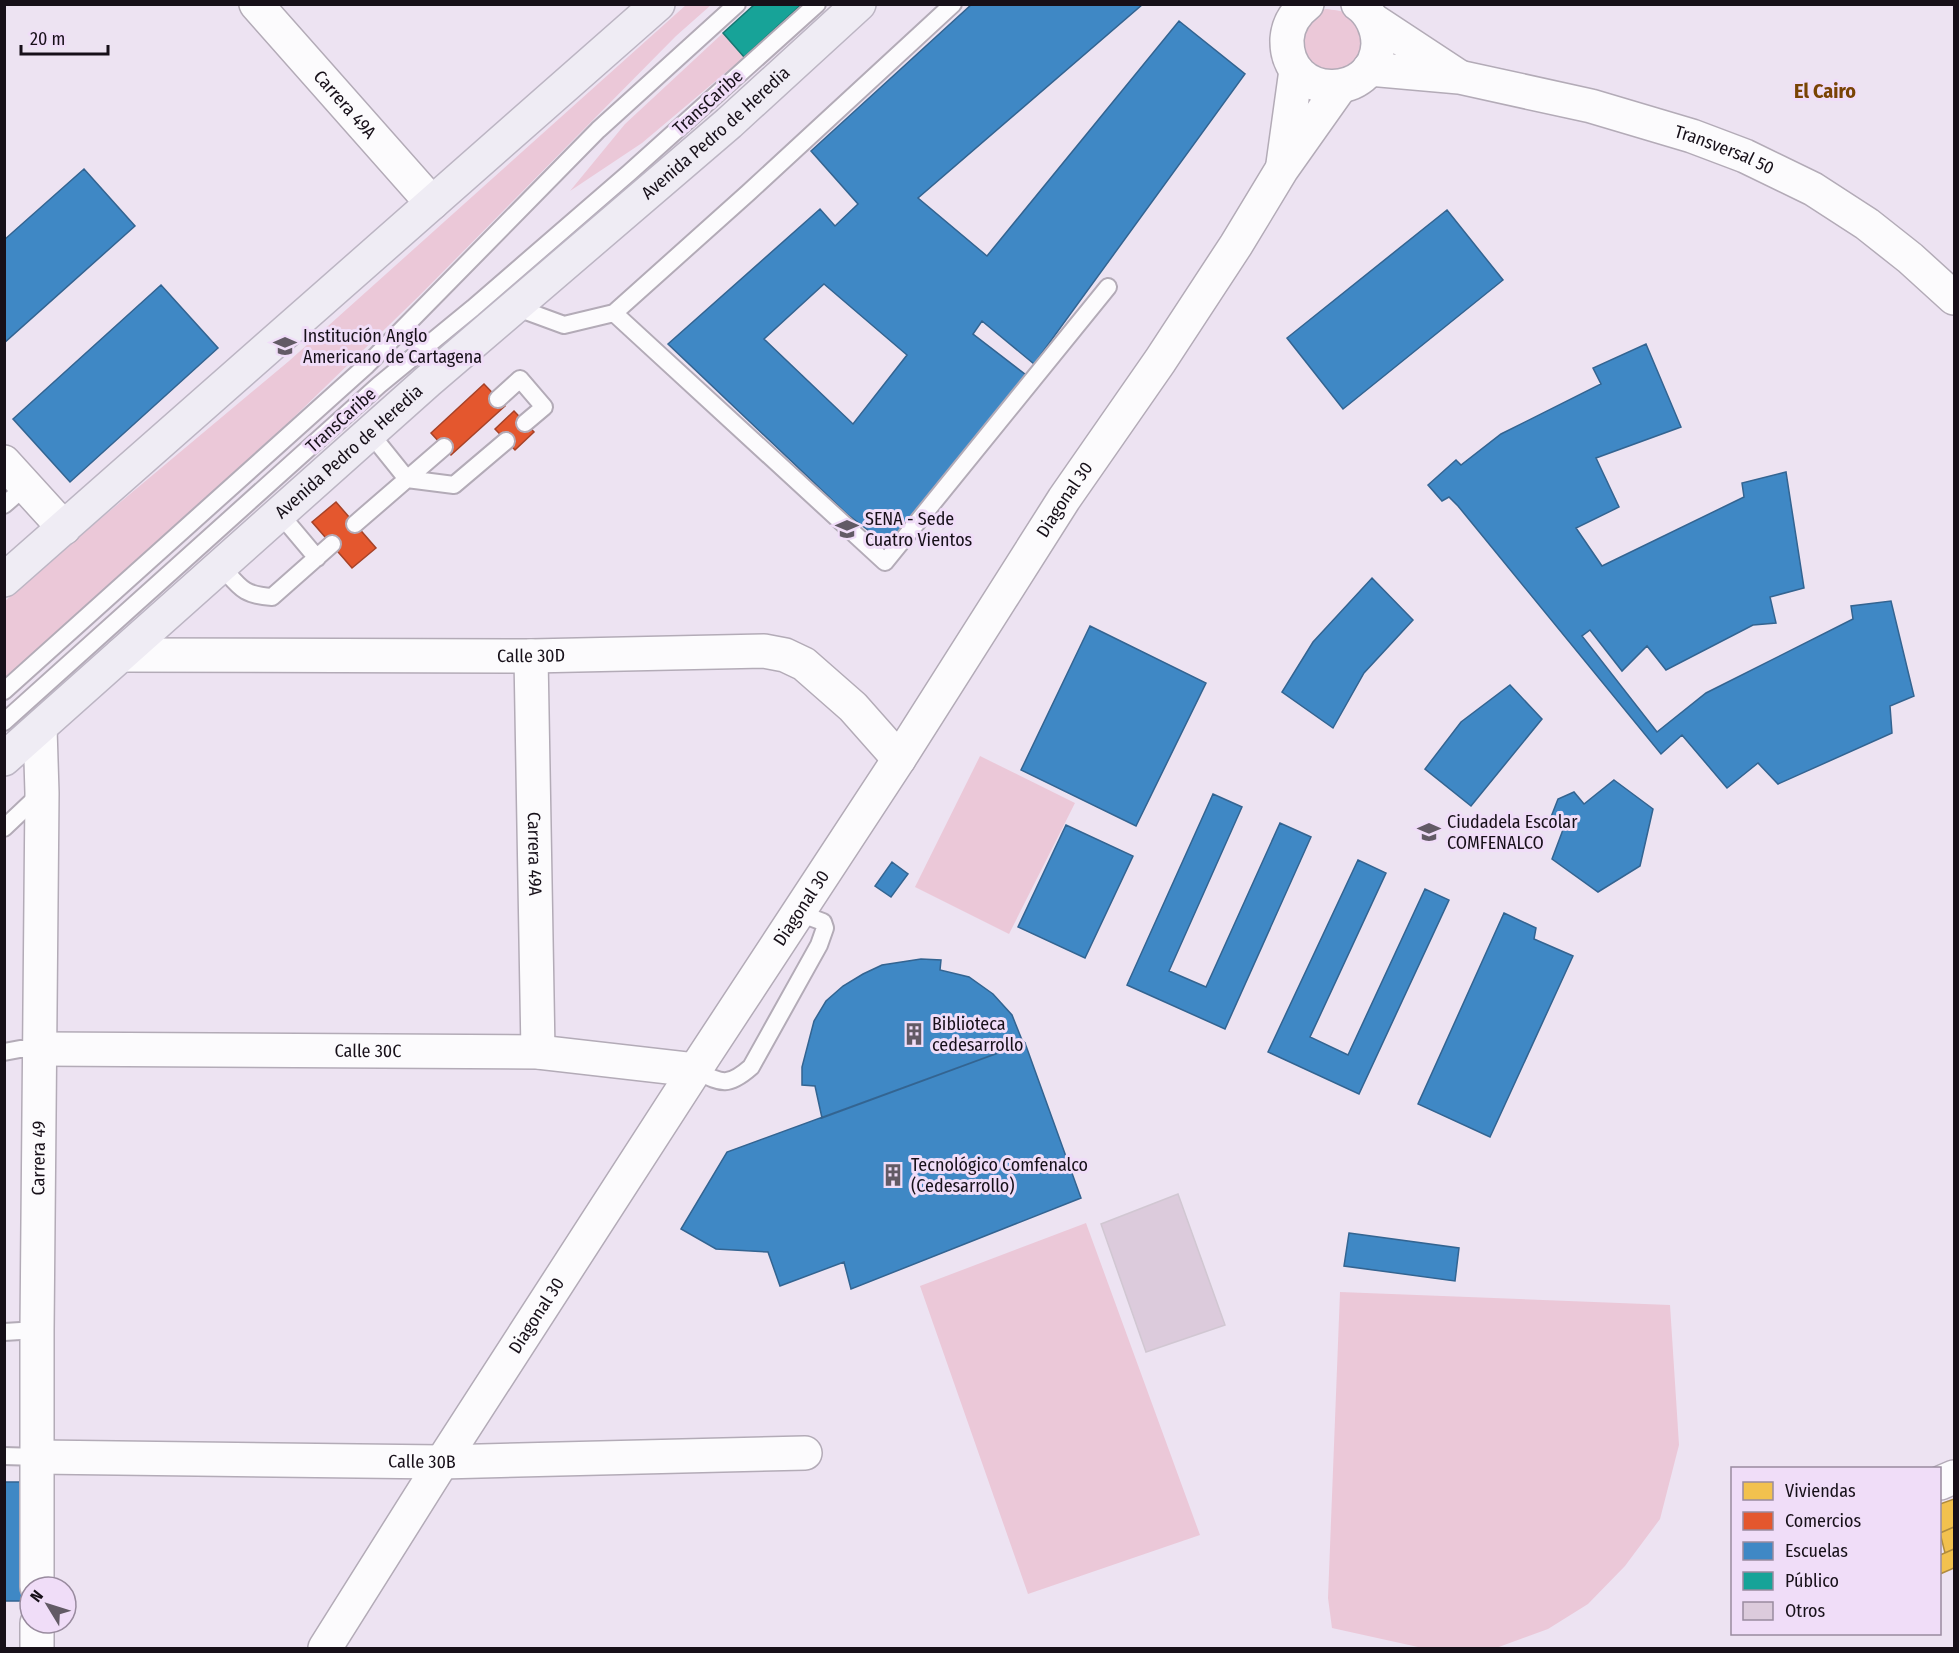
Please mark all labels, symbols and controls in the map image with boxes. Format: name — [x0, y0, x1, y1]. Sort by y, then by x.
scale bar — [21, 18, 108, 56]
text: 20 m — [30, 28, 65, 50]
street label: Avenida Pedro de Heredia — [637, 62, 795, 204]
street label: TransCaribe — [668, 65, 748, 139]
street label: Carrera 49A — [309, 66, 381, 144]
district label: El Cairo — [1794, 79, 1856, 103]
street label: Transversal 50 — [1672, 121, 1778, 179]
place label: Institución Anglo Americano de Cartagena — [303, 325, 482, 368]
school or university icon: Institución Anglo Americano de Cartagena — [272, 333, 298, 359]
street label: Avenida Pedro de Heredia — [270, 380, 427, 523]
street label: TransCaribe — [301, 383, 381, 457]
street label: Diagonal 30 — [1032, 458, 1097, 541]
place label: SENA - Sede Cuatro Vientos — [865, 508, 973, 551]
school or university icon: SENA - Sede Cuatro Vientos — [834, 516, 860, 542]
street label: Calle 30D — [497, 644, 565, 667]
place label: Ciudadela Escolar COMFENALCO — [1447, 811, 1578, 854]
street label: Carrera 49A — [523, 812, 546, 897]
school or university icon: Ciudadela Escolar COMFENALCO — [1416, 819, 1442, 845]
street label: Diagonal 30 — [768, 866, 834, 950]
place label: Biblioteca cedesarrollo — [932, 1013, 1024, 1056]
building icon: Biblioteca cedesarrollo — [901, 1021, 927, 1047]
street label: Calle 30C — [334, 1040, 401, 1062]
street label: Carrera 49 — [27, 1121, 50, 1195]
place label: Tecnológico Comfenalco (Cedesarrollo) — [911, 1154, 1088, 1197]
building icon: Tecnológico Comfenalco (Cedesarrollo) — [880, 1162, 906, 1188]
street label: Diagonal 30 — [504, 1274, 569, 1358]
street label: Calle 30B — [388, 1450, 456, 1473]
legend — [1731, 1467, 1941, 1635]
text: Viviendas — [1785, 1480, 1856, 1502]
text: Comercios — [1785, 1510, 1861, 1532]
text: Escuelas — [1785, 1540, 1848, 1562]
text: Público — [1785, 1570, 1839, 1592]
north arrow — [18, 1575, 78, 1635]
text: N — [26, 1586, 47, 1606]
text: Otros — [1785, 1600, 1825, 1622]

